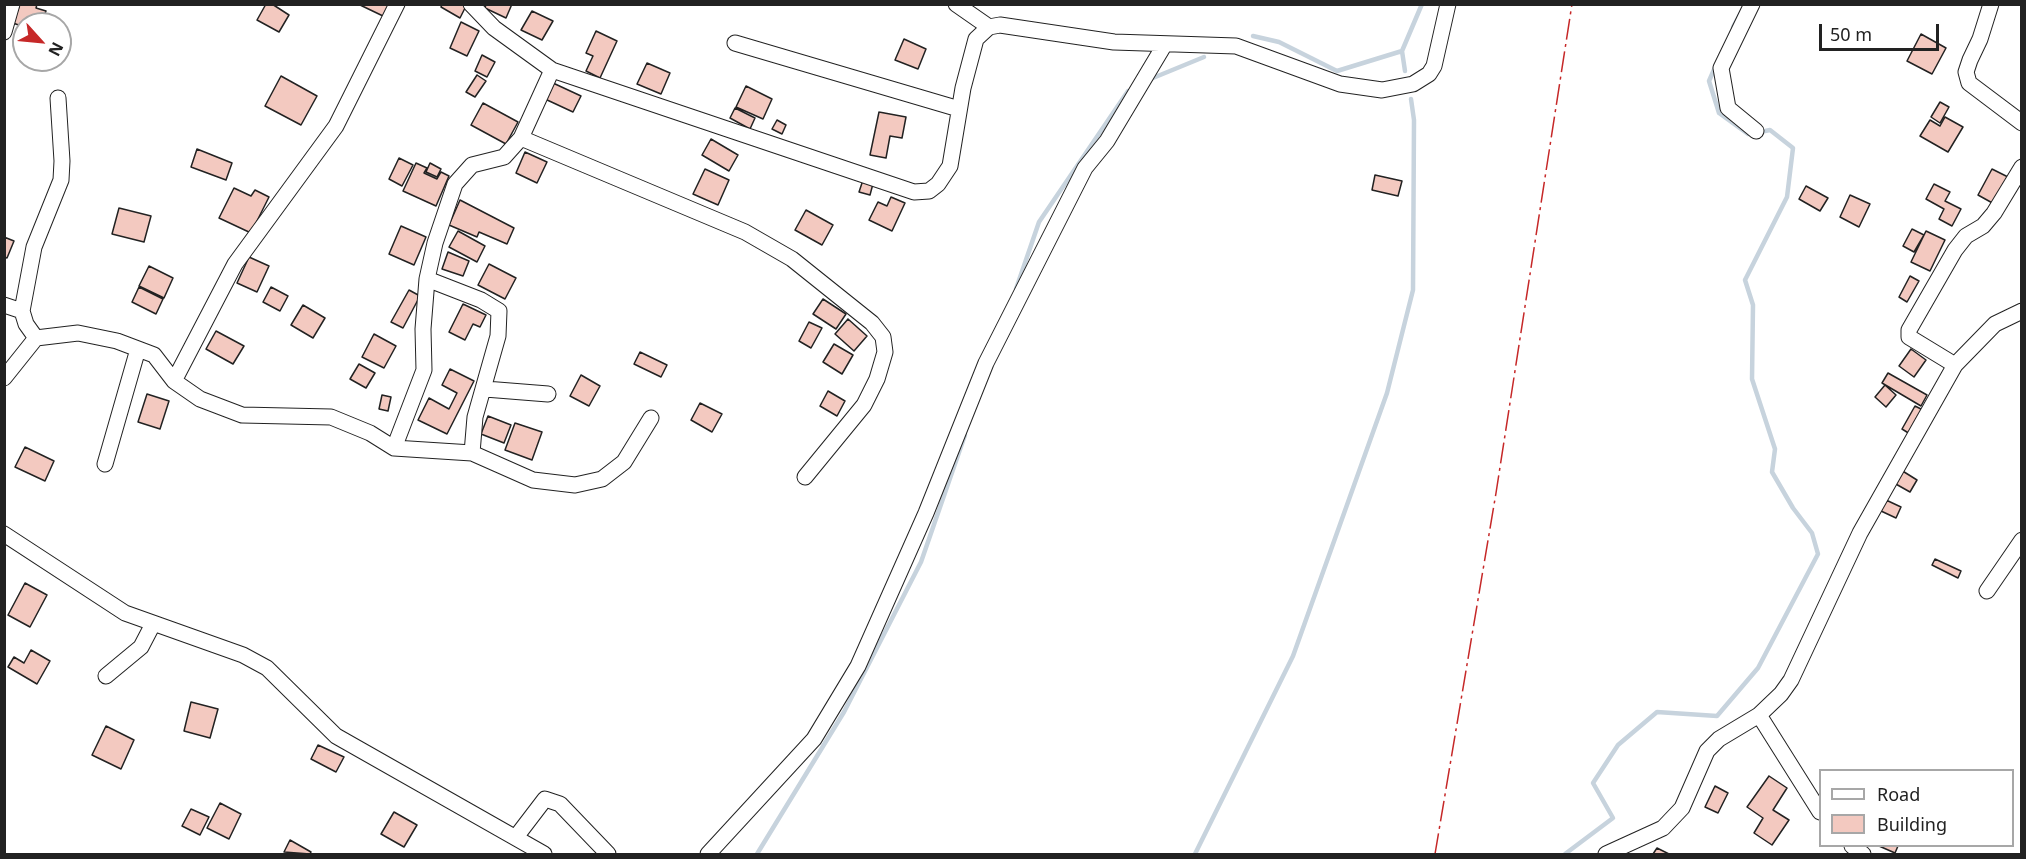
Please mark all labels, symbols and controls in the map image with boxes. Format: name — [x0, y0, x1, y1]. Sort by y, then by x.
north arrow — [12, 12, 72, 72]
scale bar — [1822, 12, 1942, 50]
text: 50 m — [1830, 22, 1872, 46]
text: N — [44, 38, 69, 60]
legend — [1819, 769, 2014, 847]
text: Road — [1877, 782, 1920, 806]
text: Building — [1877, 812, 1947, 836]

